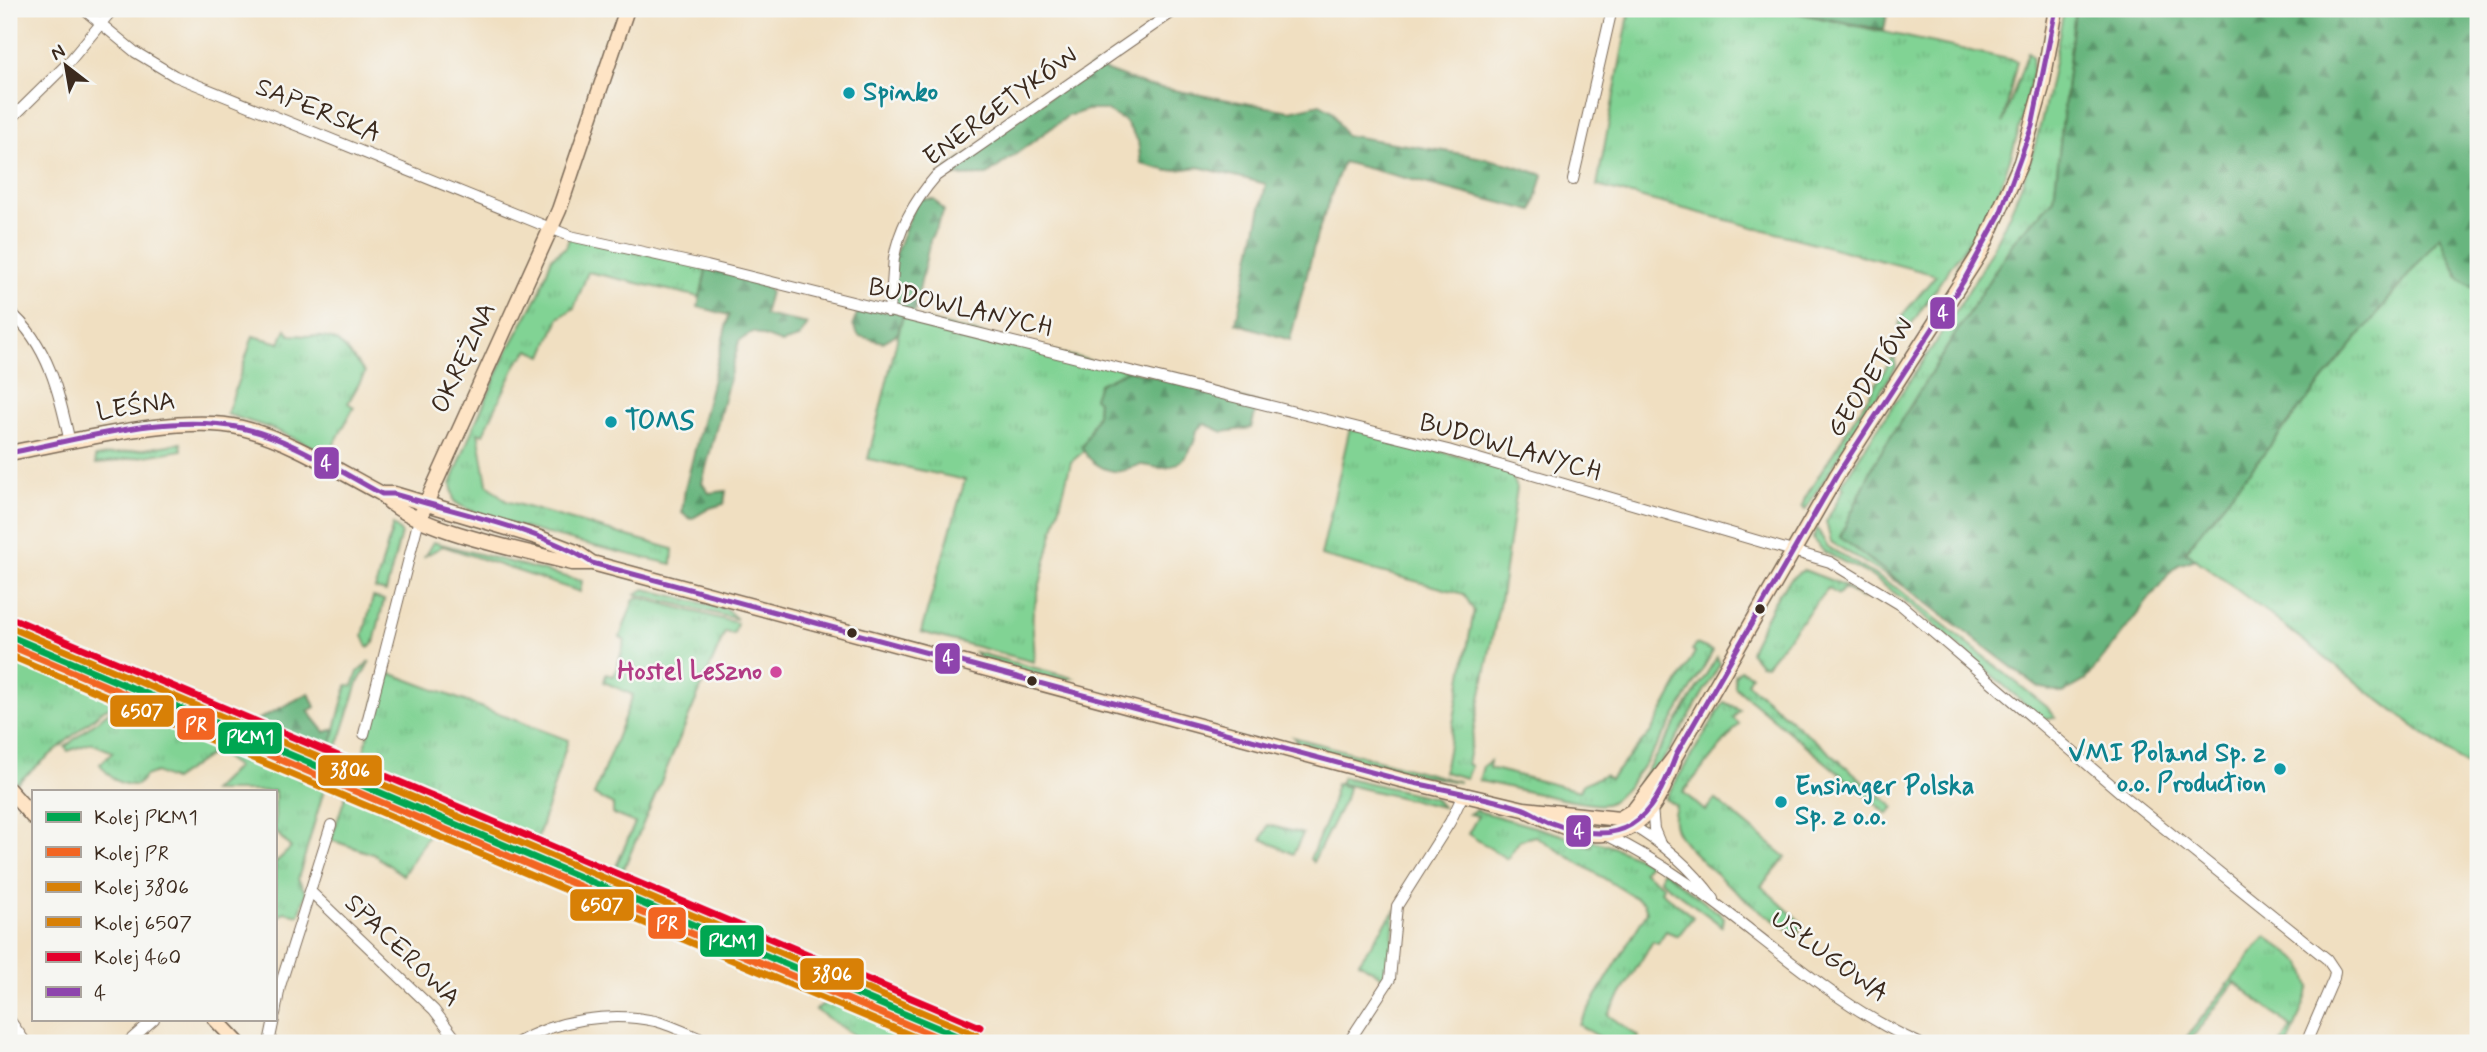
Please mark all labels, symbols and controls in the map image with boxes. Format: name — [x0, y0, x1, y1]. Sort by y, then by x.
north arrow — [32, 32, 102, 102]
text: N — [46, 39, 70, 67]
street label: ENERGETYKÓW — [917, 39, 1085, 175]
street label: SAPERSKA — [250, 70, 386, 152]
place label: Spinko — [863, 76, 939, 110]
marker: Spinko — [841, 85, 857, 101]
street label: BUDOWLANYCH — [865, 270, 1055, 346]
line badge: 4 — [1929, 296, 1956, 330]
street label: OKRĘŻNA — [424, 297, 504, 419]
text: 4 — [1937, 302, 1949, 327]
street label: GEODETÓW — [1820, 312, 1922, 444]
street label: LEŚNA — [94, 383, 178, 430]
place label: TOMS — [625, 405, 695, 439]
street label: BUDOWLANYCH — [1415, 406, 1605, 490]
marker: TOMS — [603, 414, 619, 430]
line badge: 4 — [313, 446, 340, 480]
text: 4 — [320, 452, 332, 477]
unlabelled marker — [1753, 602, 1767, 616]
unlabelled marker — [845, 626, 859, 640]
line badge: 4 — [934, 642, 961, 675]
text: 4 — [942, 647, 954, 672]
place label: Hostel Leszno — [617, 655, 762, 689]
marker: Hostel Leszno — [768, 664, 784, 680]
unlabelled marker — [1025, 674, 1039, 688]
line badge: 6507 — [109, 694, 175, 728]
text: 6507 — [121, 700, 164, 725]
line badge: PR — [176, 707, 216, 741]
text: PR — [185, 713, 207, 738]
line badge: PKM1 — [217, 721, 283, 755]
text: PKM1 — [226, 726, 274, 751]
place label: VMI Poland Sp. z o.o. Production — [2068, 737, 2266, 801]
line badge: 3806 — [317, 754, 383, 787]
text: 3806 — [330, 759, 370, 784]
marker: VMI Poland Sp. z o.o. Production — [2272, 761, 2288, 777]
place label: Ensinger Polska Sp. z o.o. — [1795, 770, 1974, 834]
legend — [32, 790, 276, 1020]
marker: Ensinger Polska Sp. z o.o. — [1773, 794, 1789, 810]
text: Kolej PKM1 — [94, 804, 198, 832]
line badge: 4 — [1565, 814, 1592, 848]
text: 4 — [1573, 820, 1585, 845]
text: Kolej PR — [94, 840, 169, 868]
text: Kolej 3806 — [94, 874, 189, 902]
street label: SPACEROWA — [337, 887, 467, 1015]
line badge: 6507 — [569, 888, 635, 922]
text: 6507 — [581, 894, 624, 919]
street label: USŁUGOWA — [1763, 903, 1895, 1011]
line badge: PR — [647, 906, 687, 940]
text: Kolej 6507 — [94, 910, 192, 938]
text: PR — [656, 912, 678, 937]
line badge: PKM1 — [699, 924, 765, 958]
text: PKM1 — [708, 930, 756, 955]
text: Kolej 460 — [94, 944, 181, 972]
line badge: 3806 — [799, 957, 865, 991]
text: 3806 — [812, 963, 852, 988]
text: 4 — [94, 980, 106, 1008]

